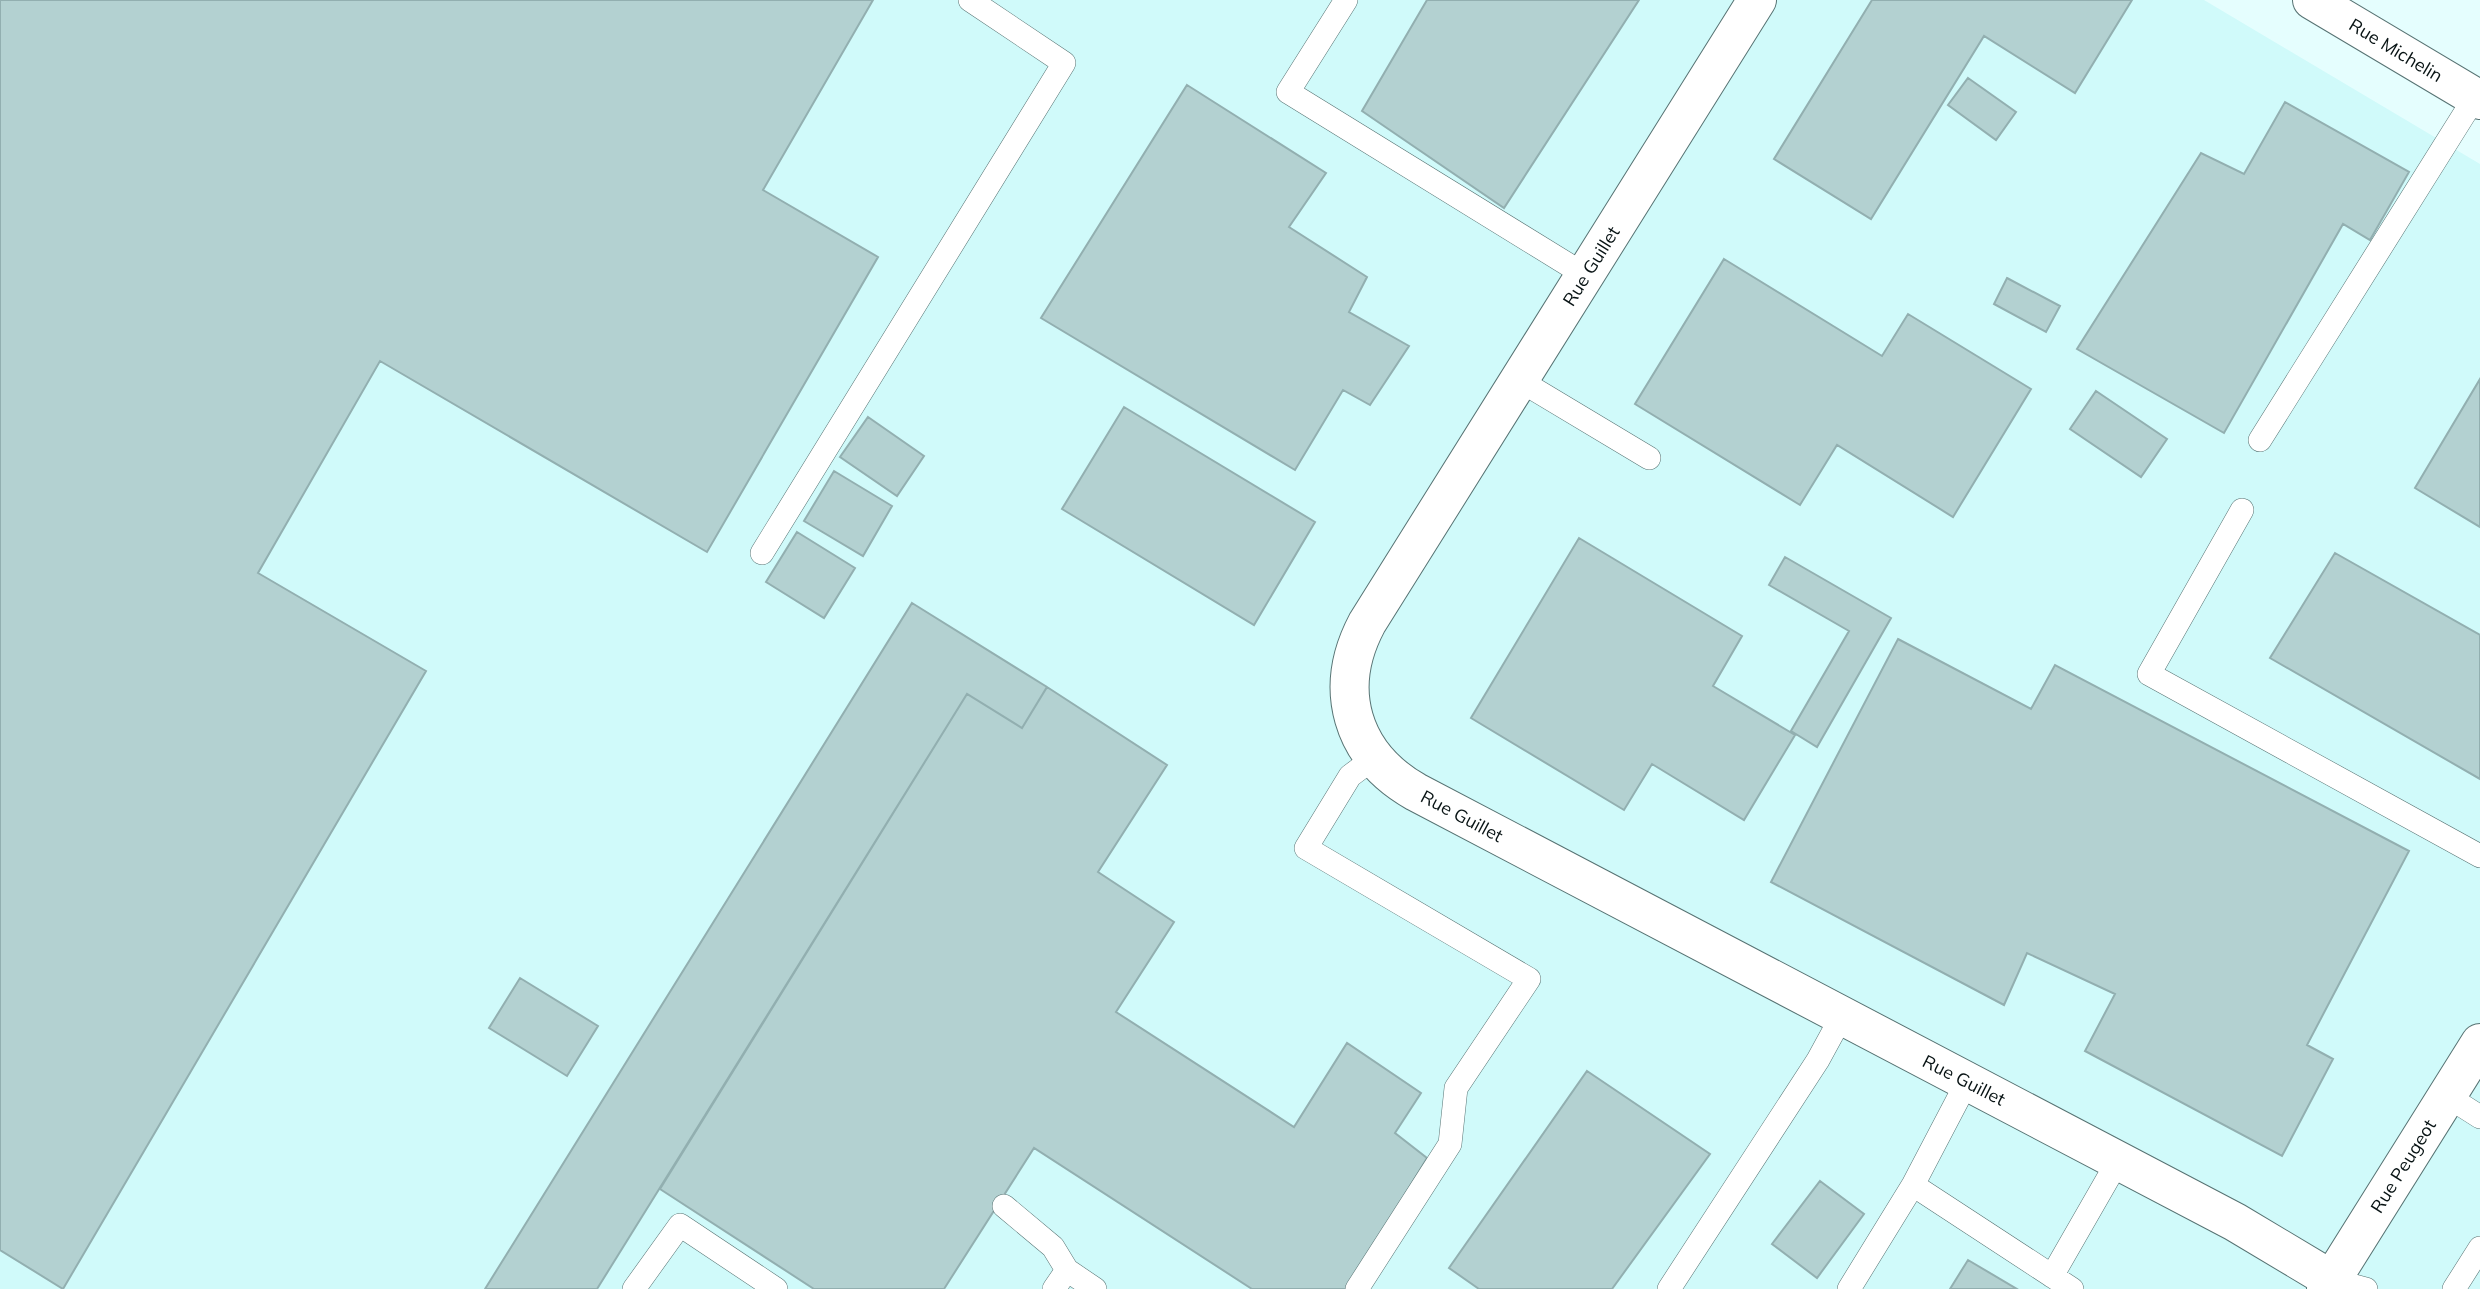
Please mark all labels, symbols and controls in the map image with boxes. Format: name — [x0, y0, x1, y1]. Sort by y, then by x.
street label: Rue Michelin — [2345, 13, 2447, 87]
street label: Rue Guillet — [1557, 222, 1625, 310]
street label: Rue Guillet — [1417, 785, 1507, 847]
street label: Rue Guillet — [1919, 1049, 2009, 1111]
street label: Rue Peugeot — [2365, 1115, 2441, 1217]

